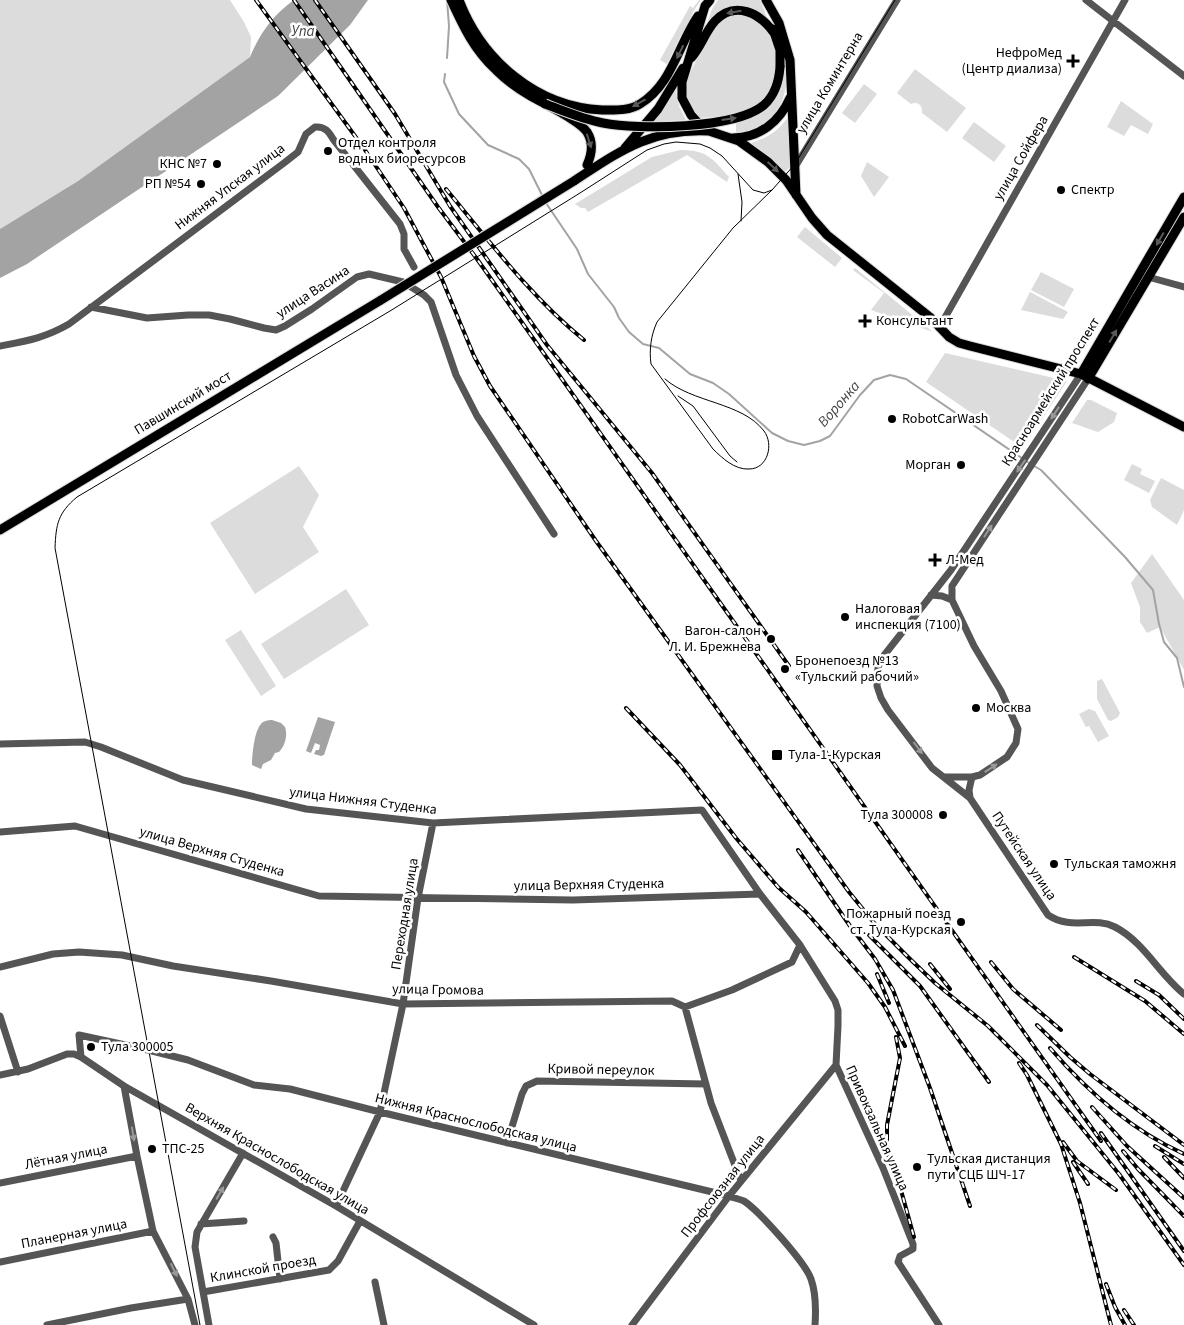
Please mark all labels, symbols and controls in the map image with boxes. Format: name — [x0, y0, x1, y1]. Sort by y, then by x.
one-way arrow — [726, 8, 742, 16]
water label: Упа — [291, 21, 315, 42]
street label: улица Коминтерна — [792, 28, 868, 138]
place label: НефроМед (Центр диализа) — [961, 43, 1063, 79]
one-way arrow — [676, 45, 684, 60]
marker: НефроМед (Центр диализа) — [1066, 54, 1080, 68]
one-way arrow — [631, 99, 646, 107]
street label: улица Сойфера — [989, 112, 1053, 204]
one-way arrow — [722, 115, 738, 123]
place label: Отдел контроля водных биоресурсов — [338, 133, 466, 169]
one-way arrow — [586, 134, 594, 149]
street label: Нижняя Упская улица — [171, 139, 289, 235]
marker: Отдел контроля водных биоресурсов — [322, 145, 334, 157]
place label: КНС №7 — [160, 154, 207, 174]
marker: КНС №7 — [211, 158, 223, 170]
one-way arrow — [766, 161, 778, 173]
place label: РП №54 — [145, 174, 191, 194]
marker: РП №54 — [195, 178, 207, 190]
place label: Спектр — [1071, 180, 1115, 200]
marker: Спектр — [1055, 184, 1067, 196]
one-way arrow — [1155, 233, 1164, 246]
street label: улица Васина — [272, 261, 354, 323]
place label: Консультант — [876, 311, 954, 331]
street label: Красноармейский проспект — [997, 313, 1105, 470]
marker: Консультант — [858, 314, 872, 328]
one-way arrow — [1108, 330, 1117, 343]
street label: Павшинский мост — [130, 366, 236, 440]
water label: Воронка — [813, 376, 865, 432]
one-way arrow — [1051, 407, 1060, 420]
place label: RobotCarWash — [902, 409, 988, 429]
marker: RobotCarWash — [886, 413, 898, 425]
place label: Морган — [905, 455, 951, 475]
marker: Морган — [955, 459, 967, 471]
one-way arrow — [1016, 459, 1026, 473]
one-way arrow — [983, 524, 993, 537]
place label: Л-Мед — [946, 550, 984, 570]
marker: Л-Мед — [928, 553, 942, 567]
place label: Налоговая инспекция (7100) — [855, 599, 961, 635]
marker: Налоговая инспекция (7100) — [839, 611, 851, 623]
place label: Вагон-салон Л. И. Брежнева — [669, 621, 761, 657]
marker: Вагон-салон Л. И. Брежнева — [765, 633, 777, 645]
place label: Бронепоезд №13 «Тульский рабочий» — [795, 651, 919, 687]
marker: Бронепоезд №13 «Тульский рабочий» — [779, 663, 791, 675]
place label: Москва — [986, 698, 1031, 718]
marker: Москва — [970, 702, 982, 714]
one-way arrow — [912, 741, 923, 754]
place label: Тула-1-Курская — [788, 745, 881, 765]
marker: Тула-1-Курская — [770, 748, 784, 762]
one-way arrow — [984, 763, 997, 773]
street label: улица Нижняя Cтуденкa — [288, 782, 438, 820]
place label: Тула 300008 — [860, 805, 933, 825]
street label: Путейская улица — [987, 807, 1061, 905]
marker: Тула 300008 — [937, 809, 949, 821]
street label: улица Верхняя Студенка — [137, 822, 287, 882]
place label: Тульская таможня — [1064, 854, 1176, 874]
street label: Переходная улица — [386, 856, 424, 972]
marker: Тульская таможня — [1048, 858, 1060, 870]
street label: улица Верхняя Cтуденка — [514, 874, 664, 896]
place label: Пожарный поезд ст. Тула-Курская — [846, 904, 952, 940]
marker: Пожарный поезд ст. Тула-Курская — [955, 916, 967, 928]
street label: улица Громова — [392, 979, 484, 1001]
place label: Тула 300005 — [101, 1037, 174, 1057]
marker: Тула 300005 — [85, 1041, 97, 1053]
street label: Кривой переулок — [547, 1059, 655, 1081]
street label: Привокзальная улица — [840, 1062, 914, 1194]
street label: Нижняя Краснослободская улица — [373, 1088, 579, 1158]
street label: Верхняя Краснослободская улица — [181, 1098, 373, 1220]
one-way arrow — [129, 1127, 137, 1143]
street label: Профсоюзная улица — [676, 1130, 770, 1242]
street label: Лётная улица — [23, 1139, 109, 1175]
place label: ТПС-25 — [162, 1139, 204, 1159]
marker: ТПС-25 — [146, 1143, 158, 1155]
place label: Тульская дистанция пути СЦБ ШЧ-17 — [927, 1149, 1051, 1185]
marker: Тульская дистанция пути СЦБ ШЧ-17 — [911, 1161, 923, 1173]
one-way arrow — [215, 1186, 224, 1199]
street label: Планерная улица — [19, 1214, 129, 1254]
street label: Клинской проезд — [209, 1250, 318, 1288]
one-way arrow — [170, 1263, 178, 1277]

